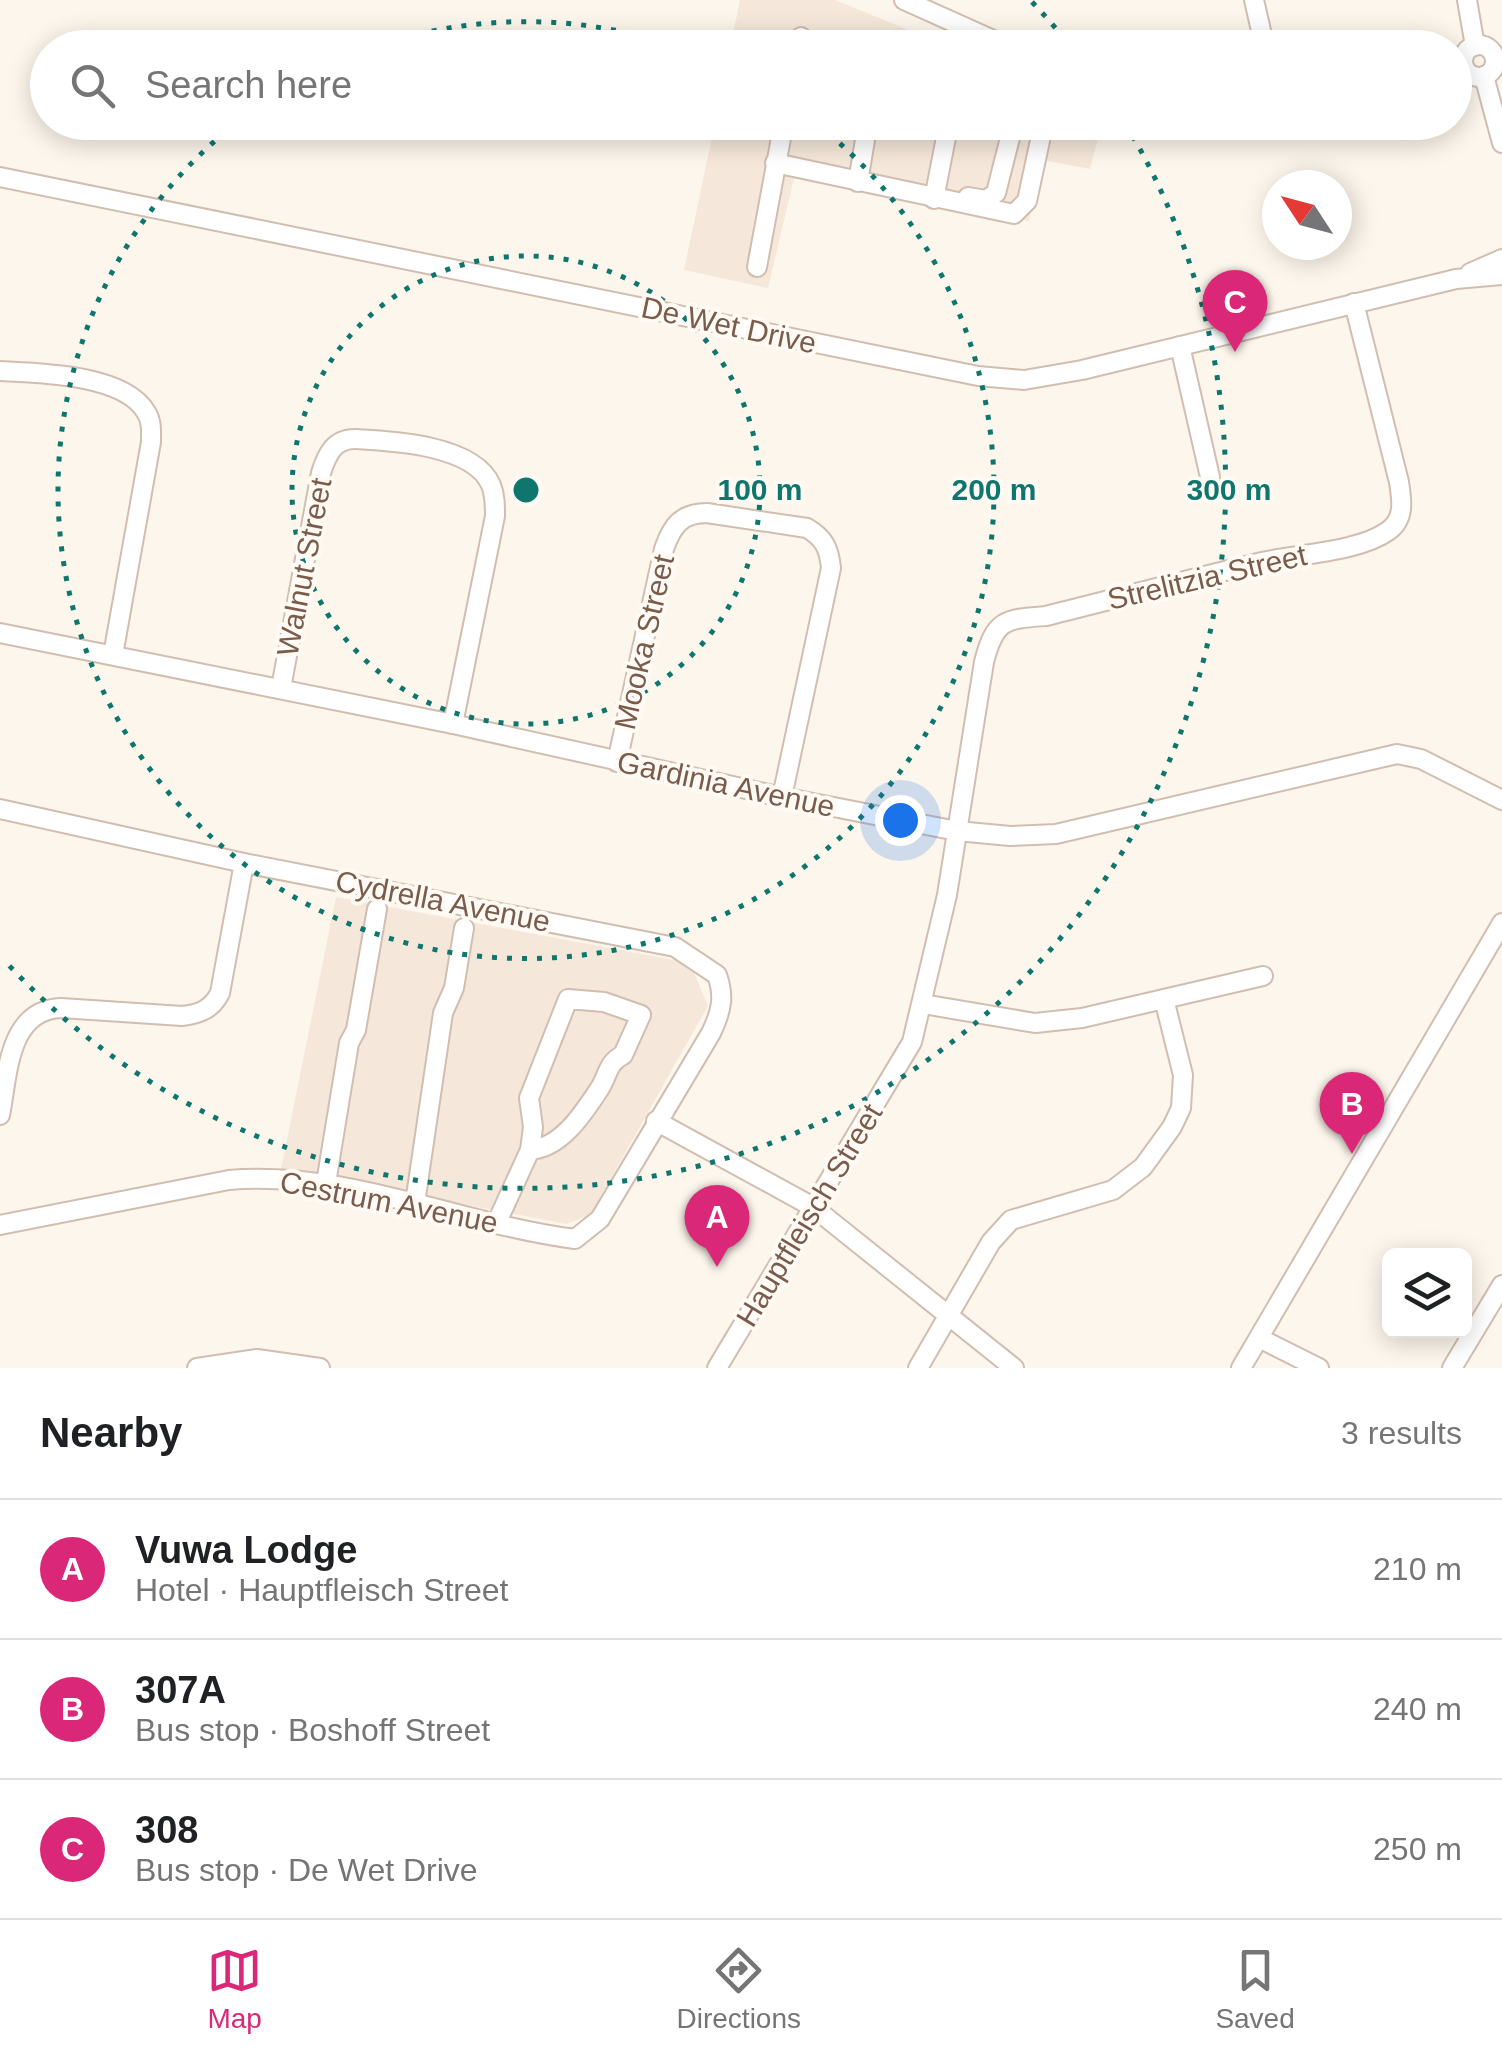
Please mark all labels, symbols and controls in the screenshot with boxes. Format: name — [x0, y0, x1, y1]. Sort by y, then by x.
search box — [30, 30, 1472, 140]
icon: search — [65, 58, 120, 113]
text: Search here — [145, 64, 352, 106]
north arrow — [1262, 170, 1352, 260]
pin: C — [1202, 270, 1268, 352]
street label: De Wet Drive — [639, 290, 819, 360]
centre of rings — [508, 472, 544, 508]
text: 100 m — [717, 473, 803, 506]
text: 200 m — [951, 473, 1037, 506]
text: 300 m — [1186, 473, 1272, 506]
street label: Walnut Street — [271, 475, 338, 659]
street label: Strelitzia Street — [1104, 538, 1310, 616]
street label: Mooka Street — [608, 551, 680, 733]
street label: Gardinia Avenue — [614, 745, 838, 823]
your location — [875, 795, 926, 846]
street label: Cydrella Avenue — [333, 864, 553, 938]
pin: B — [1320, 1072, 1384, 1154]
street label: Hauptfleisch Street — [730, 1097, 889, 1332]
street label: Cestrum Avenue — [277, 1165, 501, 1239]
pin: A — [684, 1184, 750, 1267]
map controls — [1382, 1248, 1472, 1338]
button: layers — [1382, 1248, 1472, 1338]
text: Nearby — [40, 1409, 182, 1456]
text: 3 results — [1341, 1415, 1462, 1451]
text: Vuwa Lodge — [135, 1529, 357, 1571]
text: A — [61, 1551, 84, 1587]
text: 210 m — [1373, 1551, 1462, 1587]
text: Hotel · Hauptfleisch Street — [135, 1572, 509, 1608]
text: 307A — [135, 1669, 226, 1711]
text: B — [61, 1691, 84, 1727]
text: 240 m — [1373, 1691, 1462, 1727]
text: Bus stop · Boshoff Street — [135, 1712, 490, 1748]
text: 308 — [135, 1809, 198, 1851]
text: C — [61, 1831, 84, 1867]
text: 250 m — [1373, 1831, 1462, 1867]
text: Bus stop · De Wet Drive — [135, 1852, 478, 1888]
tab: Map — [207, 1943, 262, 2035]
tab: Directions — [677, 1943, 801, 2035]
tab: Saved — [1215, 1943, 1295, 2035]

